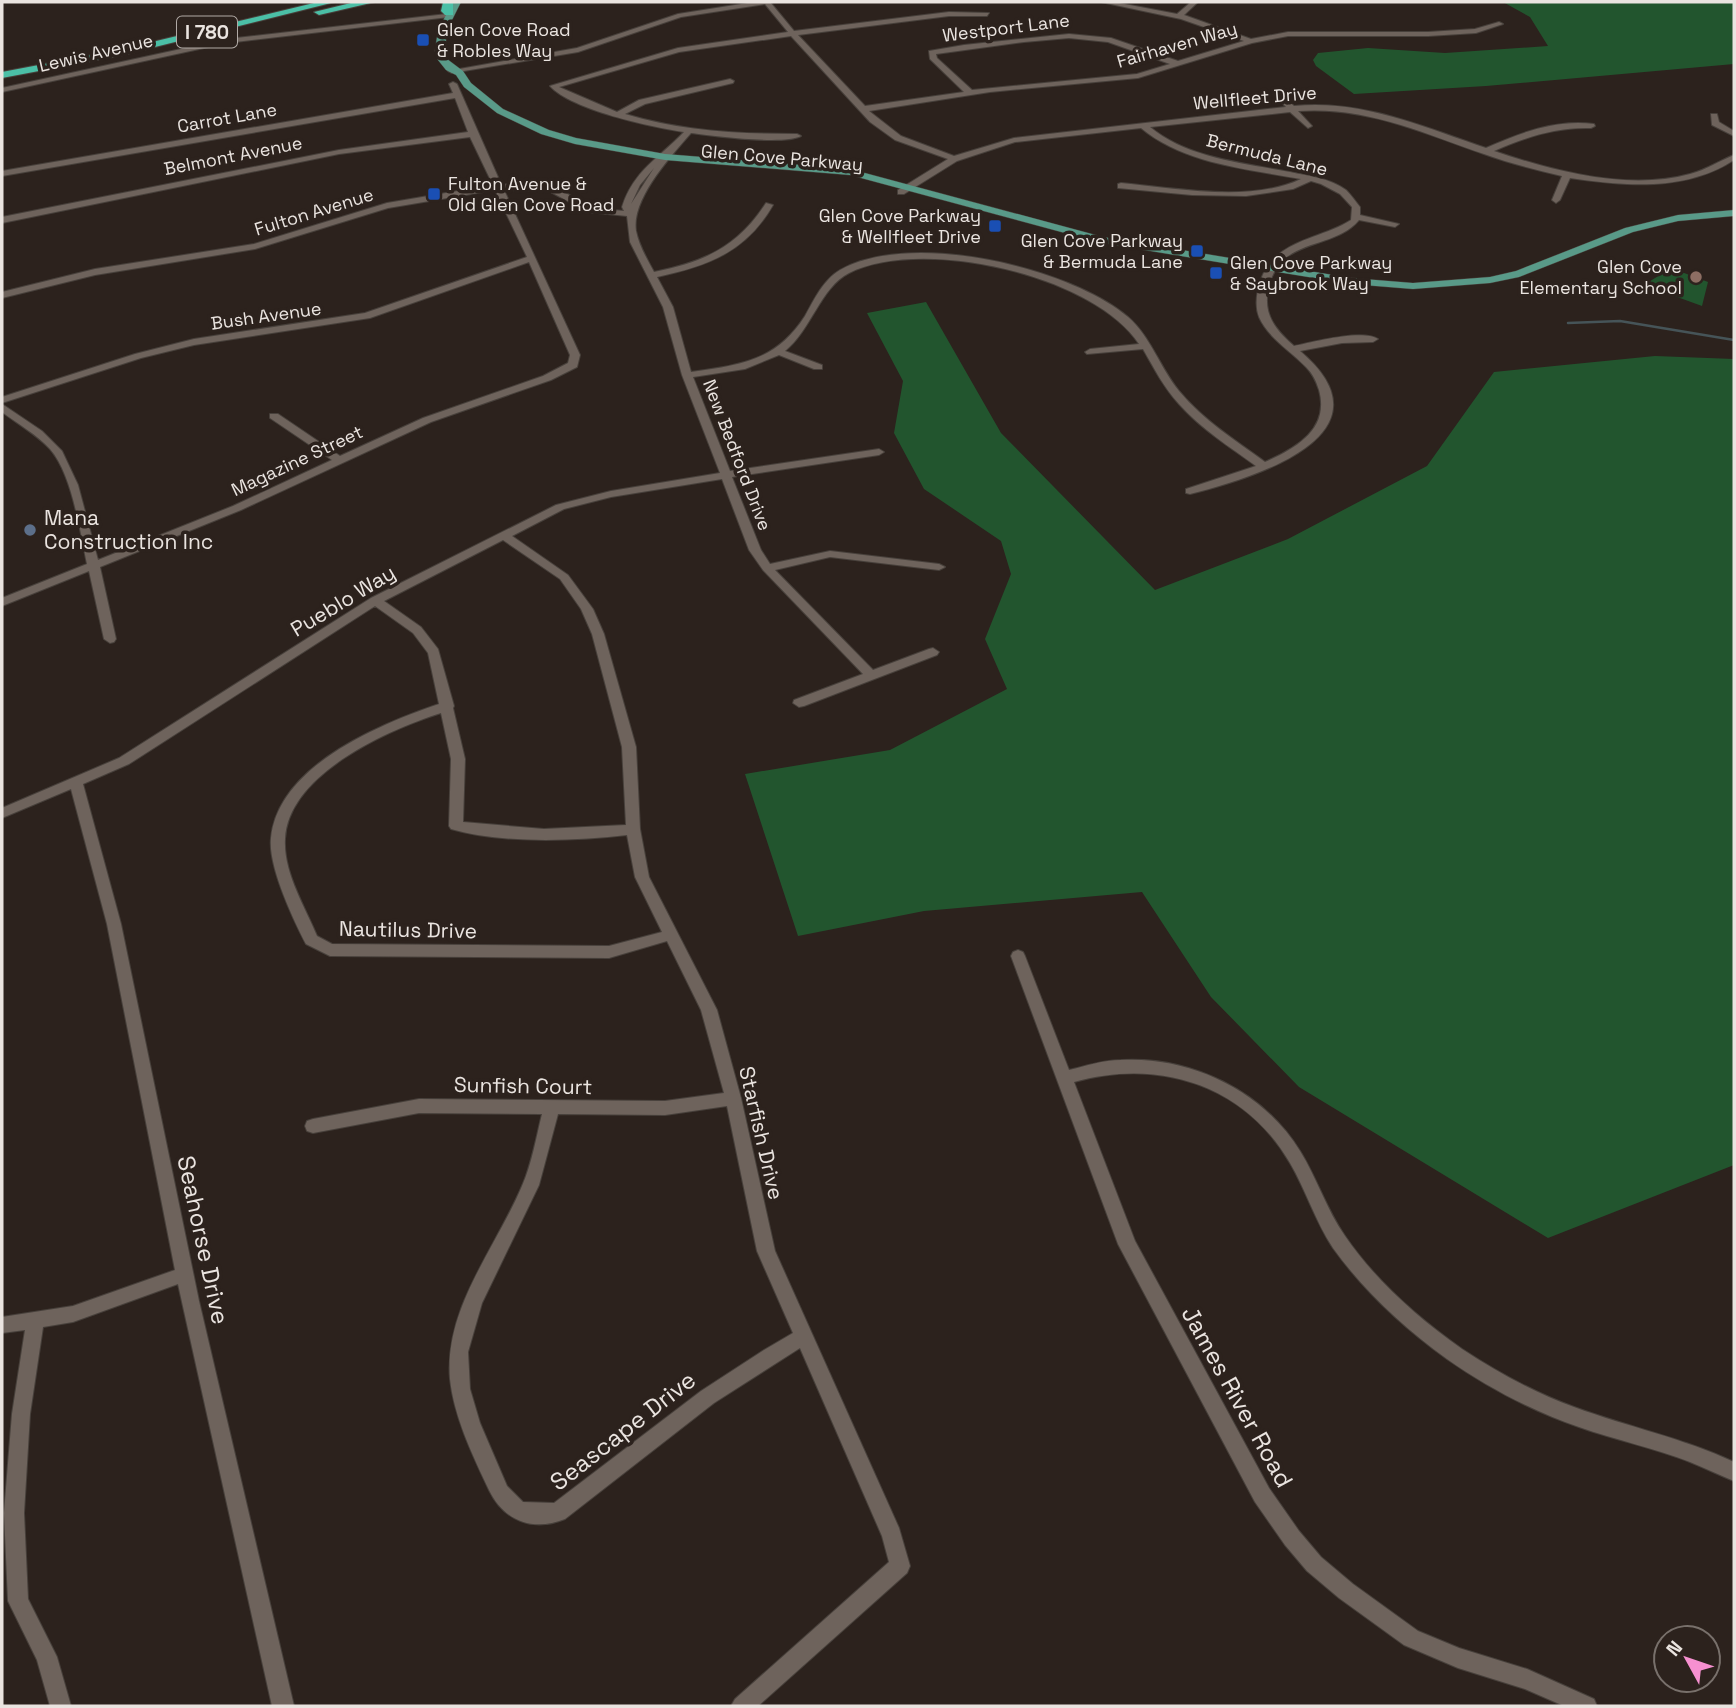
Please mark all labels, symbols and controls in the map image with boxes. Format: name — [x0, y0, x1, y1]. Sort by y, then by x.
street label: Westport Lane — [941, 8, 1071, 47]
road number: I 780 — [177, 16, 237, 48]
street label: Fairhaven Way — [1114, 16, 1240, 73]
place label: Glen Cove Road & Robles Way — [437, 18, 571, 62]
street label: Lewis Avenue — [37, 28, 155, 77]
marker: Glen Cove Road & Robles Way — [415, 32, 431, 48]
street label: Wellfleet Drive — [1192, 81, 1318, 114]
street label: Carrot Lane — [175, 97, 278, 138]
street label: Bermuda Lane — [1204, 128, 1330, 181]
street label: Belmont Avenue — [162, 131, 304, 180]
street label: Glen Cove Parkway — [700, 139, 864, 176]
place label: Fulton Avenue & Old Glen Cove Road — [448, 172, 614, 216]
street label: Fulton Avenue — [252, 183, 376, 241]
marker: Fulton Avenue & Old Glen Cove Road — [426, 186, 442, 202]
place label: Glen Cove Parkway & Wellfleet Drive — [819, 204, 981, 248]
marker: Glen Cove Parkway & Wellfleet Drive — [987, 218, 1003, 234]
place label: Glen Cove Parkway & Bermuda Lane — [1021, 229, 1183, 273]
marker: Glen Cove Parkway & Bermuda Lane — [1189, 243, 1205, 259]
place label: Glen Cove Parkway & Saybrook Way — [1230, 251, 1392, 295]
place label: Glen Cove Elementary School — [1519, 255, 1682, 299]
marker: Glen Cove Parkway & Saybrook Way — [1208, 265, 1224, 281]
marker: Glen Cove Elementary School — [1688, 269, 1704, 285]
street label: Bush Avenue — [209, 296, 323, 335]
street label: New Bedford Drive — [698, 376, 777, 534]
street label: Magazine Street — [227, 420, 366, 501]
place label: Mana Construction Inc — [44, 504, 213, 555]
marker: Mana Construction Inc — [22, 522, 38, 538]
street label: Pueblo Way — [285, 559, 400, 642]
street label: Nautilus Drive — [339, 915, 477, 944]
street label: Starfish Drive — [733, 1064, 790, 1202]
street label: Sunfish Court — [454, 1071, 592, 1100]
street label: Seahorse Drive — [170, 1153, 236, 1327]
street label: James River Road — [1175, 1301, 1300, 1493]
street label: Seascape Drive — [544, 1364, 702, 1497]
north arrow — [1652, 1624, 1722, 1694]
text: N — [1661, 1635, 1688, 1661]

